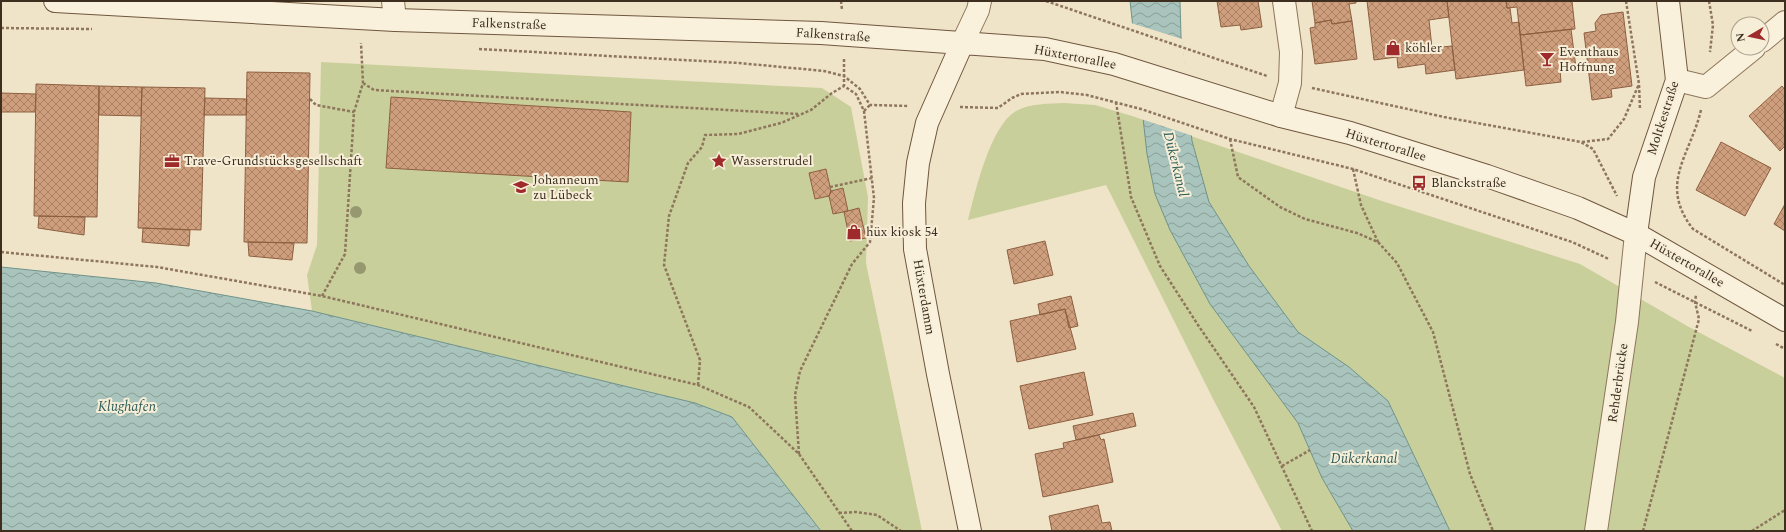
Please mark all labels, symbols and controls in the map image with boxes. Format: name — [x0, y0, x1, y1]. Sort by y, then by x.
street label: Falkenstraße — [471, 13, 547, 35]
north arrow — [1730, 16, 1770, 56]
street label: Falkenstraße — [795, 22, 871, 48]
text: N — [1732, 32, 1750, 43]
place label: köhler — [1405, 38, 1442, 58]
street label: Hüxtertorallee — [1032, 39, 1118, 75]
shop icon: köhler — [1384, 39, 1402, 57]
place label: Eventhaus Hoffnung — [1559, 42, 1619, 77]
bar icon: Eventhaus Hoffnung — [1538, 50, 1556, 68]
street label: Moltkestraße — [1642, 78, 1684, 158]
street label: Hüxtertorallee — [1343, 123, 1429, 167]
water label: Dükerkanal — [1158, 129, 1194, 199]
place label: Trave-Grundstücksgesellschaft — [184, 151, 362, 171]
place label: Wasserstrudel — [731, 151, 813, 171]
office icon: Trave-Grundstücksgesellschaft — [163, 152, 181, 170]
place icon: Wasserstrudel — [710, 152, 728, 170]
place label: Johanneum zu Lübeck — [533, 170, 599, 205]
place label: Blanckstraße — [1431, 173, 1506, 193]
bus stop icon: Blanckstraße — [1410, 174, 1428, 192]
school or university icon: Johanneum zu Lübeck — [512, 178, 530, 196]
place label: hüx kiosk 54 — [866, 222, 938, 242]
shop icon: hüx kiosk 54 — [845, 223, 863, 241]
street label: Hüxtertorallee — [1646, 233, 1728, 293]
street label: Hüxterdamm — [908, 258, 940, 336]
street label: Rehderbrücke — [1603, 342, 1633, 424]
water label: Klughafen — [98, 396, 157, 417]
water label: Dükerkanal — [1331, 448, 1398, 469]

